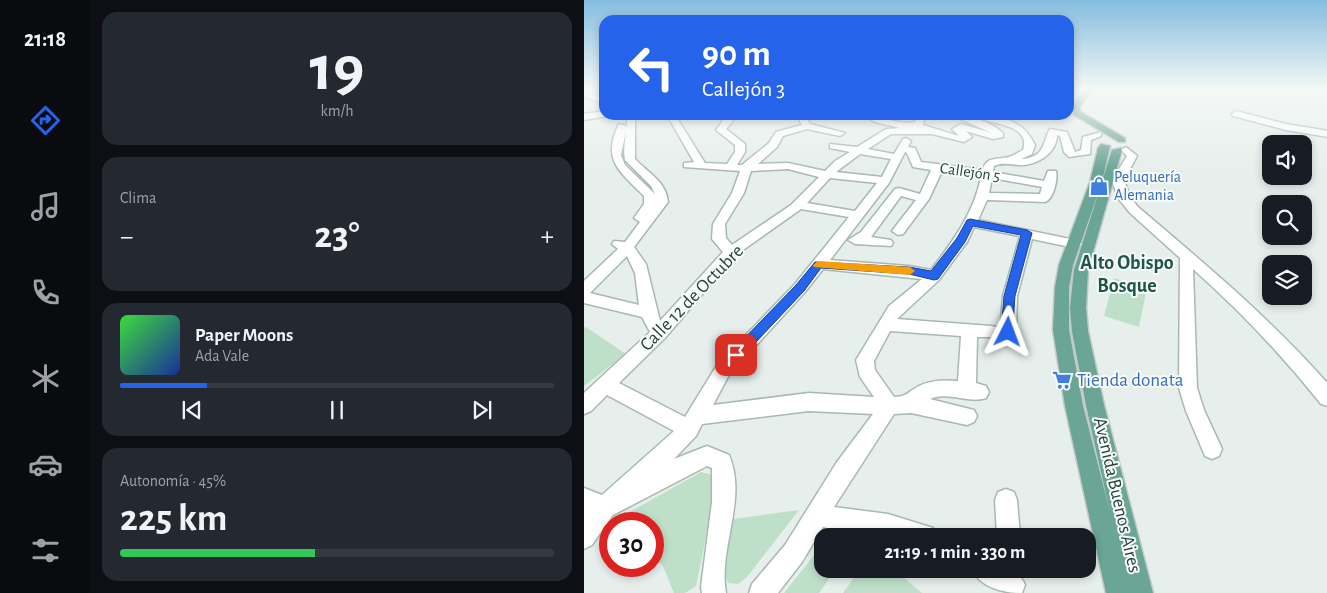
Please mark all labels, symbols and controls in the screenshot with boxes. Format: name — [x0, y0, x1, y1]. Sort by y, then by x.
text: 21:18 — [24, 28, 66, 50]
icon: left — [619, 35, 684, 100]
text: 19 — [310, 37, 364, 102]
text: 90 m — [702, 37, 771, 72]
text: Callejón 3 — [702, 78, 785, 100]
icon: directions — [28, 103, 63, 138]
text: km/h — [320, 103, 354, 119]
map controls — [1262, 135, 1312, 305]
button: sound — [1262, 135, 1312, 185]
street label: Callejón 5 — [939, 160, 1001, 185]
place label: Peluquería Alemania — [1114, 169, 1181, 203]
shop icon: Peluquería Alemania — [1088, 175, 1110, 197]
icon: music — [28, 189, 63, 224]
text: Clima — [120, 190, 156, 206]
button: search — [1262, 195, 1312, 245]
text: 23° — [314, 217, 360, 255]
text: − — [120, 223, 133, 251]
text: + — [541, 223, 554, 251]
street label: Calle 12 de Octubre — [637, 241, 747, 355]
district label: Alto Obispo Bosque — [1080, 253, 1174, 296]
button: layers — [1262, 255, 1312, 305]
icon: phone — [28, 275, 63, 310]
position arrow — [981, 305, 1033, 357]
text: Paper Moons — [195, 326, 293, 345]
pin — [715, 334, 757, 376]
icon: arrive — [722, 341, 750, 369]
text: Ada Vale — [195, 348, 249, 364]
icon: climate — [28, 361, 63, 396]
supermarket icon: Tienda donata — [1051, 369, 1073, 391]
place label: Tienda donata — [1077, 371, 1184, 390]
icon: previous — [178, 396, 206, 424]
icon: pause — [323, 396, 351, 424]
icon: next — [468, 396, 496, 424]
street label: Avenida Buenos Aires — [1090, 416, 1144, 574]
icon: car — [28, 447, 63, 482]
text: Autonomía · 45% — [120, 473, 226, 489]
text: 225 km — [120, 500, 227, 538]
speed limit sign: 30 — [599, 512, 664, 577]
icon: filters — [28, 533, 63, 568]
text: 21:19 · 1 min · 330 m — [885, 543, 1025, 562]

